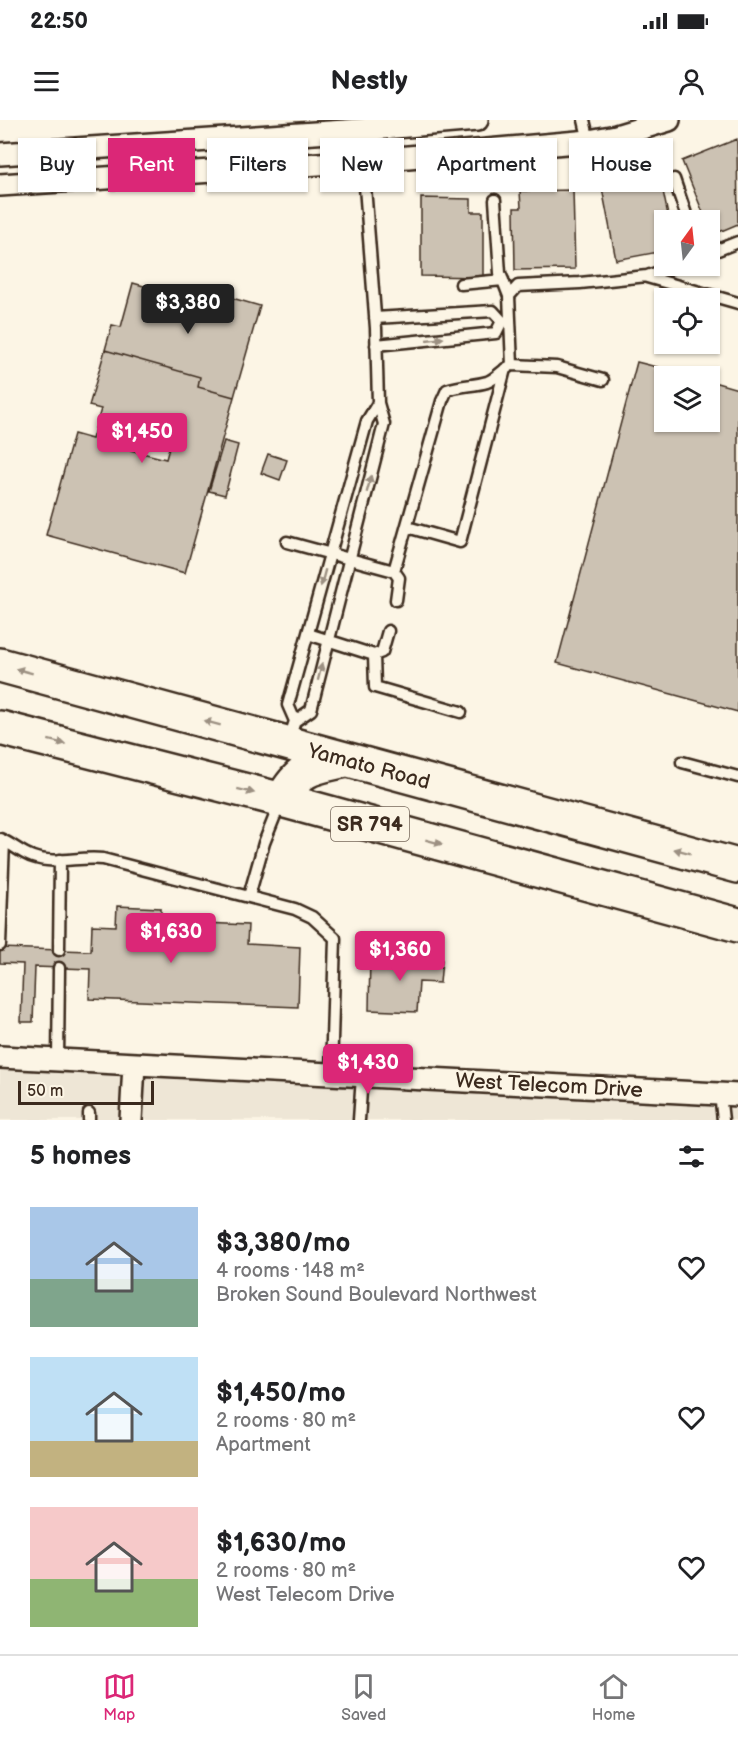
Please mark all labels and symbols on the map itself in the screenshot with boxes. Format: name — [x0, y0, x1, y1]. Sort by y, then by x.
north arrow — [654, 210, 720, 276]
pin: $3,380 — [139, 284, 237, 335]
one-way arrow — [425, 334, 444, 344]
pin: $1,450 — [93, 413, 191, 464]
one-way arrow — [365, 474, 375, 493]
one-way arrow — [318, 569, 328, 588]
one-way arrow — [316, 663, 326, 681]
one-way arrow — [15, 666, 33, 675]
one-way arrow — [203, 718, 221, 727]
one-way arrow — [48, 738, 66, 748]
street label: Yamato Road — [304, 738, 433, 795]
one-way arrow — [236, 786, 255, 796]
road number: SR 794 — [331, 807, 409, 841]
one-way arrow — [425, 837, 443, 847]
one-way arrow — [672, 845, 691, 855]
pin: $1,630 — [122, 913, 220, 964]
pin: $1,360 — [351, 931, 449, 982]
pin: $1,430 — [319, 1044, 417, 1095]
street label: West Telecom Drive — [455, 1068, 643, 1103]
scale bar — [18, 1078, 154, 1106]

